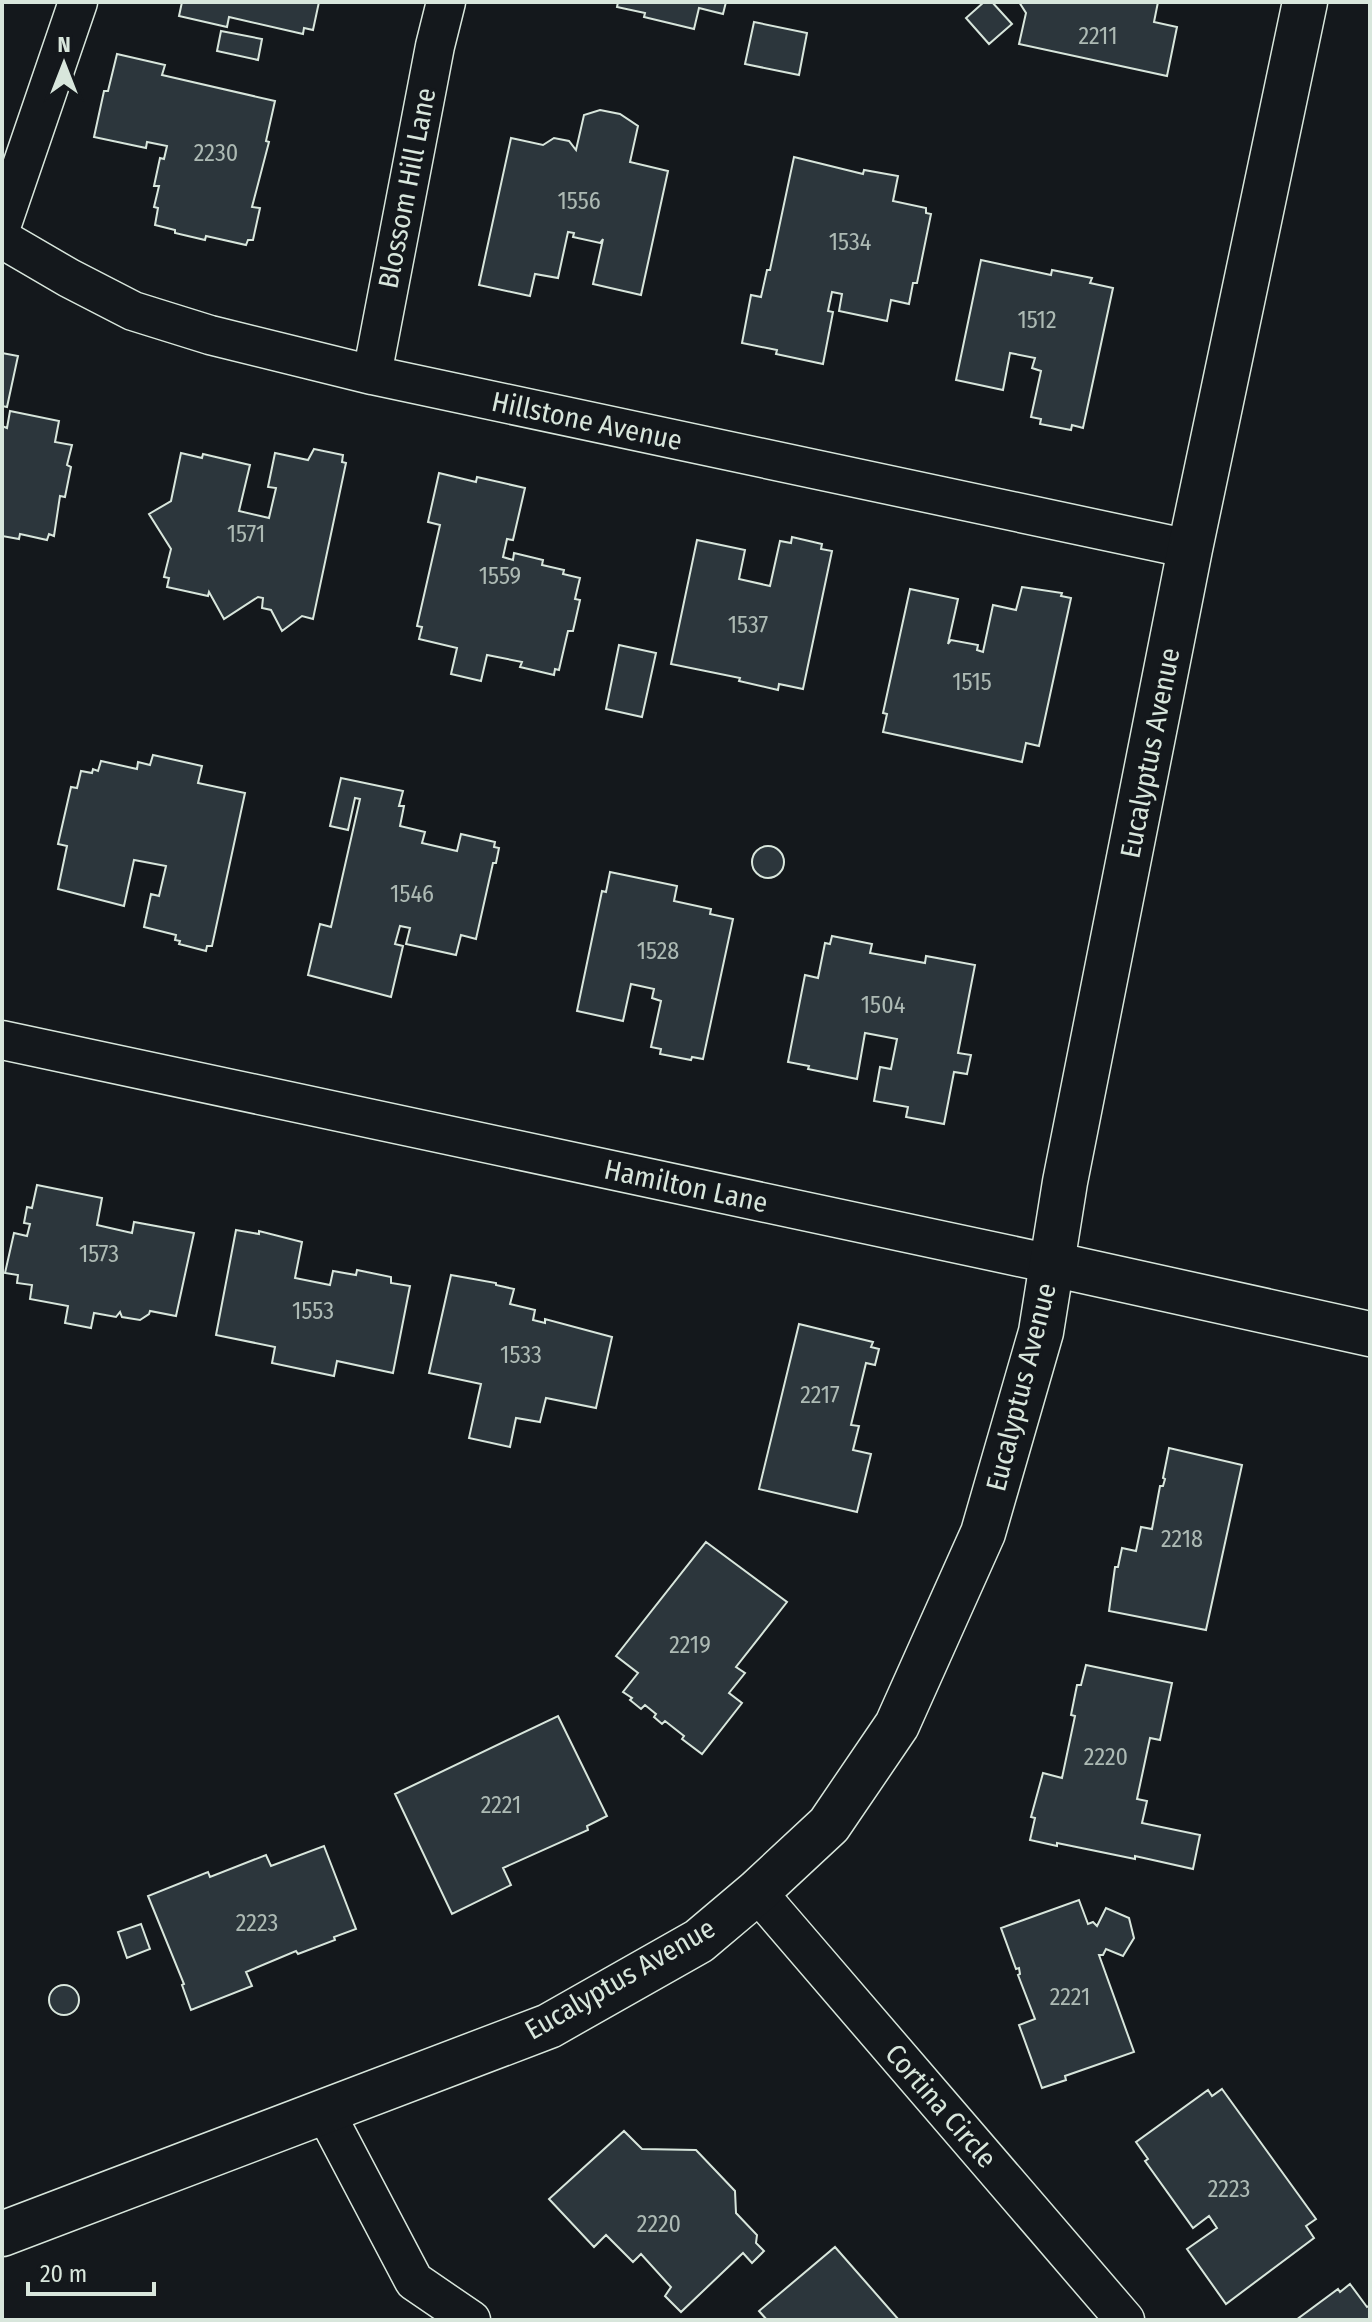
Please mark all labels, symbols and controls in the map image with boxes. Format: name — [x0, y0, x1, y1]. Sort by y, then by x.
house number: 2211 — [1078, 22, 1118, 50]
north arrow — [24, 24, 104, 104]
text: N — [57, 31, 71, 58]
street label: Blossom Hill Lane — [371, 85, 443, 291]
house number: 2230 — [194, 139, 238, 167]
house number: 1556 — [557, 187, 601, 215]
house number: 1534 — [829, 228, 871, 256]
house number: 1512 — [1017, 306, 1057, 334]
street label: Hillstone Avenue — [489, 385, 685, 457]
house number: 1571 — [227, 520, 265, 548]
house number: 1559 — [479, 562, 521, 590]
house number: 1537 — [728, 611, 769, 639]
street label: Eucalyptus Avenue — [1113, 645, 1187, 861]
house number: 1515 — [952, 668, 992, 696]
house number: 1546 — [390, 880, 434, 908]
house number: 1528 — [637, 937, 679, 965]
house number: 1504 — [861, 991, 905, 1019]
street label: Hamilton Lane — [601, 1153, 771, 1219]
house number: 1573 — [79, 1240, 119, 1268]
street label: Eucalyptus Avenue — [979, 1279, 1063, 1495]
house number: 1553 — [292, 1297, 334, 1325]
house number: 1533 — [500, 1341, 542, 1369]
house number: 2217 — [800, 1381, 840, 1409]
house number: 2218 — [1161, 1525, 1203, 1553]
house number: 2219 — [669, 1631, 711, 1659]
house number: 2220 — [1084, 1743, 1128, 1771]
house number: 2221 — [481, 1791, 521, 1819]
house number: 2223 — [236, 1909, 278, 1937]
street label: Eucalyptus Avenue — [519, 1911, 721, 2047]
house number: 2221 — [1050, 1983, 1090, 2011]
street label: Cortina Circle — [878, 2038, 1004, 2174]
house number: 2223 — [1208, 2175, 1250, 2203]
house number: 2220 — [637, 2210, 681, 2238]
scale bar — [28, 2246, 154, 2296]
text: 20 m — [40, 2260, 87, 2288]

